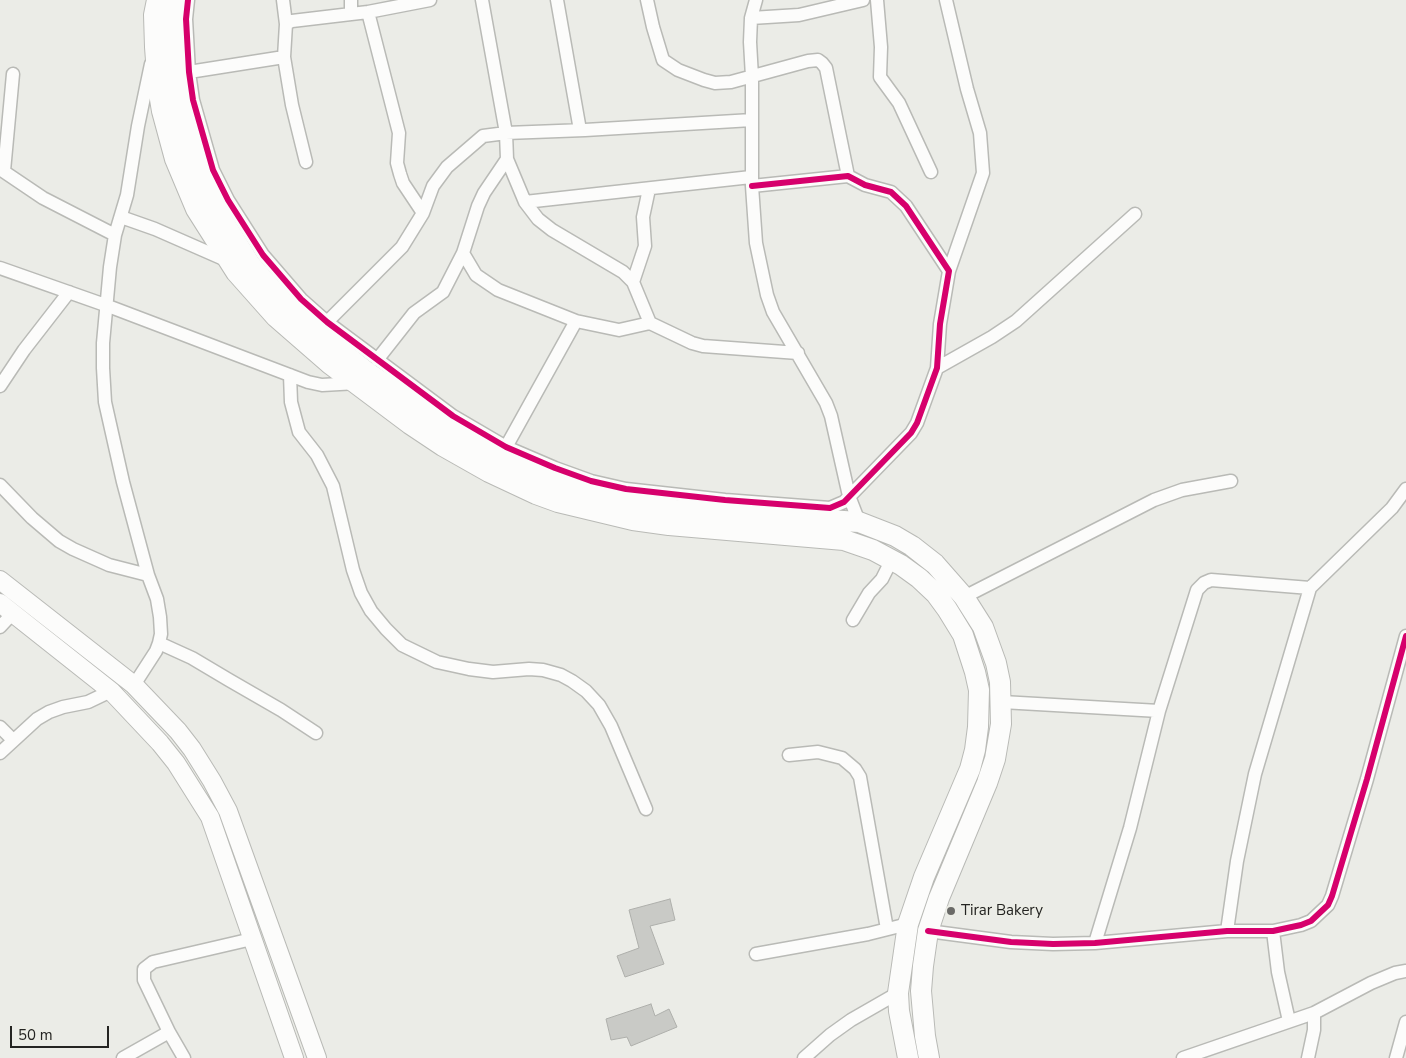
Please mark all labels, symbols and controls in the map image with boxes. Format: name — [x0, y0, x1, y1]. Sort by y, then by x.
place label: Tirar Bakery — [961, 902, 1043, 920]
marker: Tirar Bakery — [945, 905, 957, 917]
scale bar — [12, 1016, 111, 1048]
text: 50 m — [18, 1025, 53, 1045]

